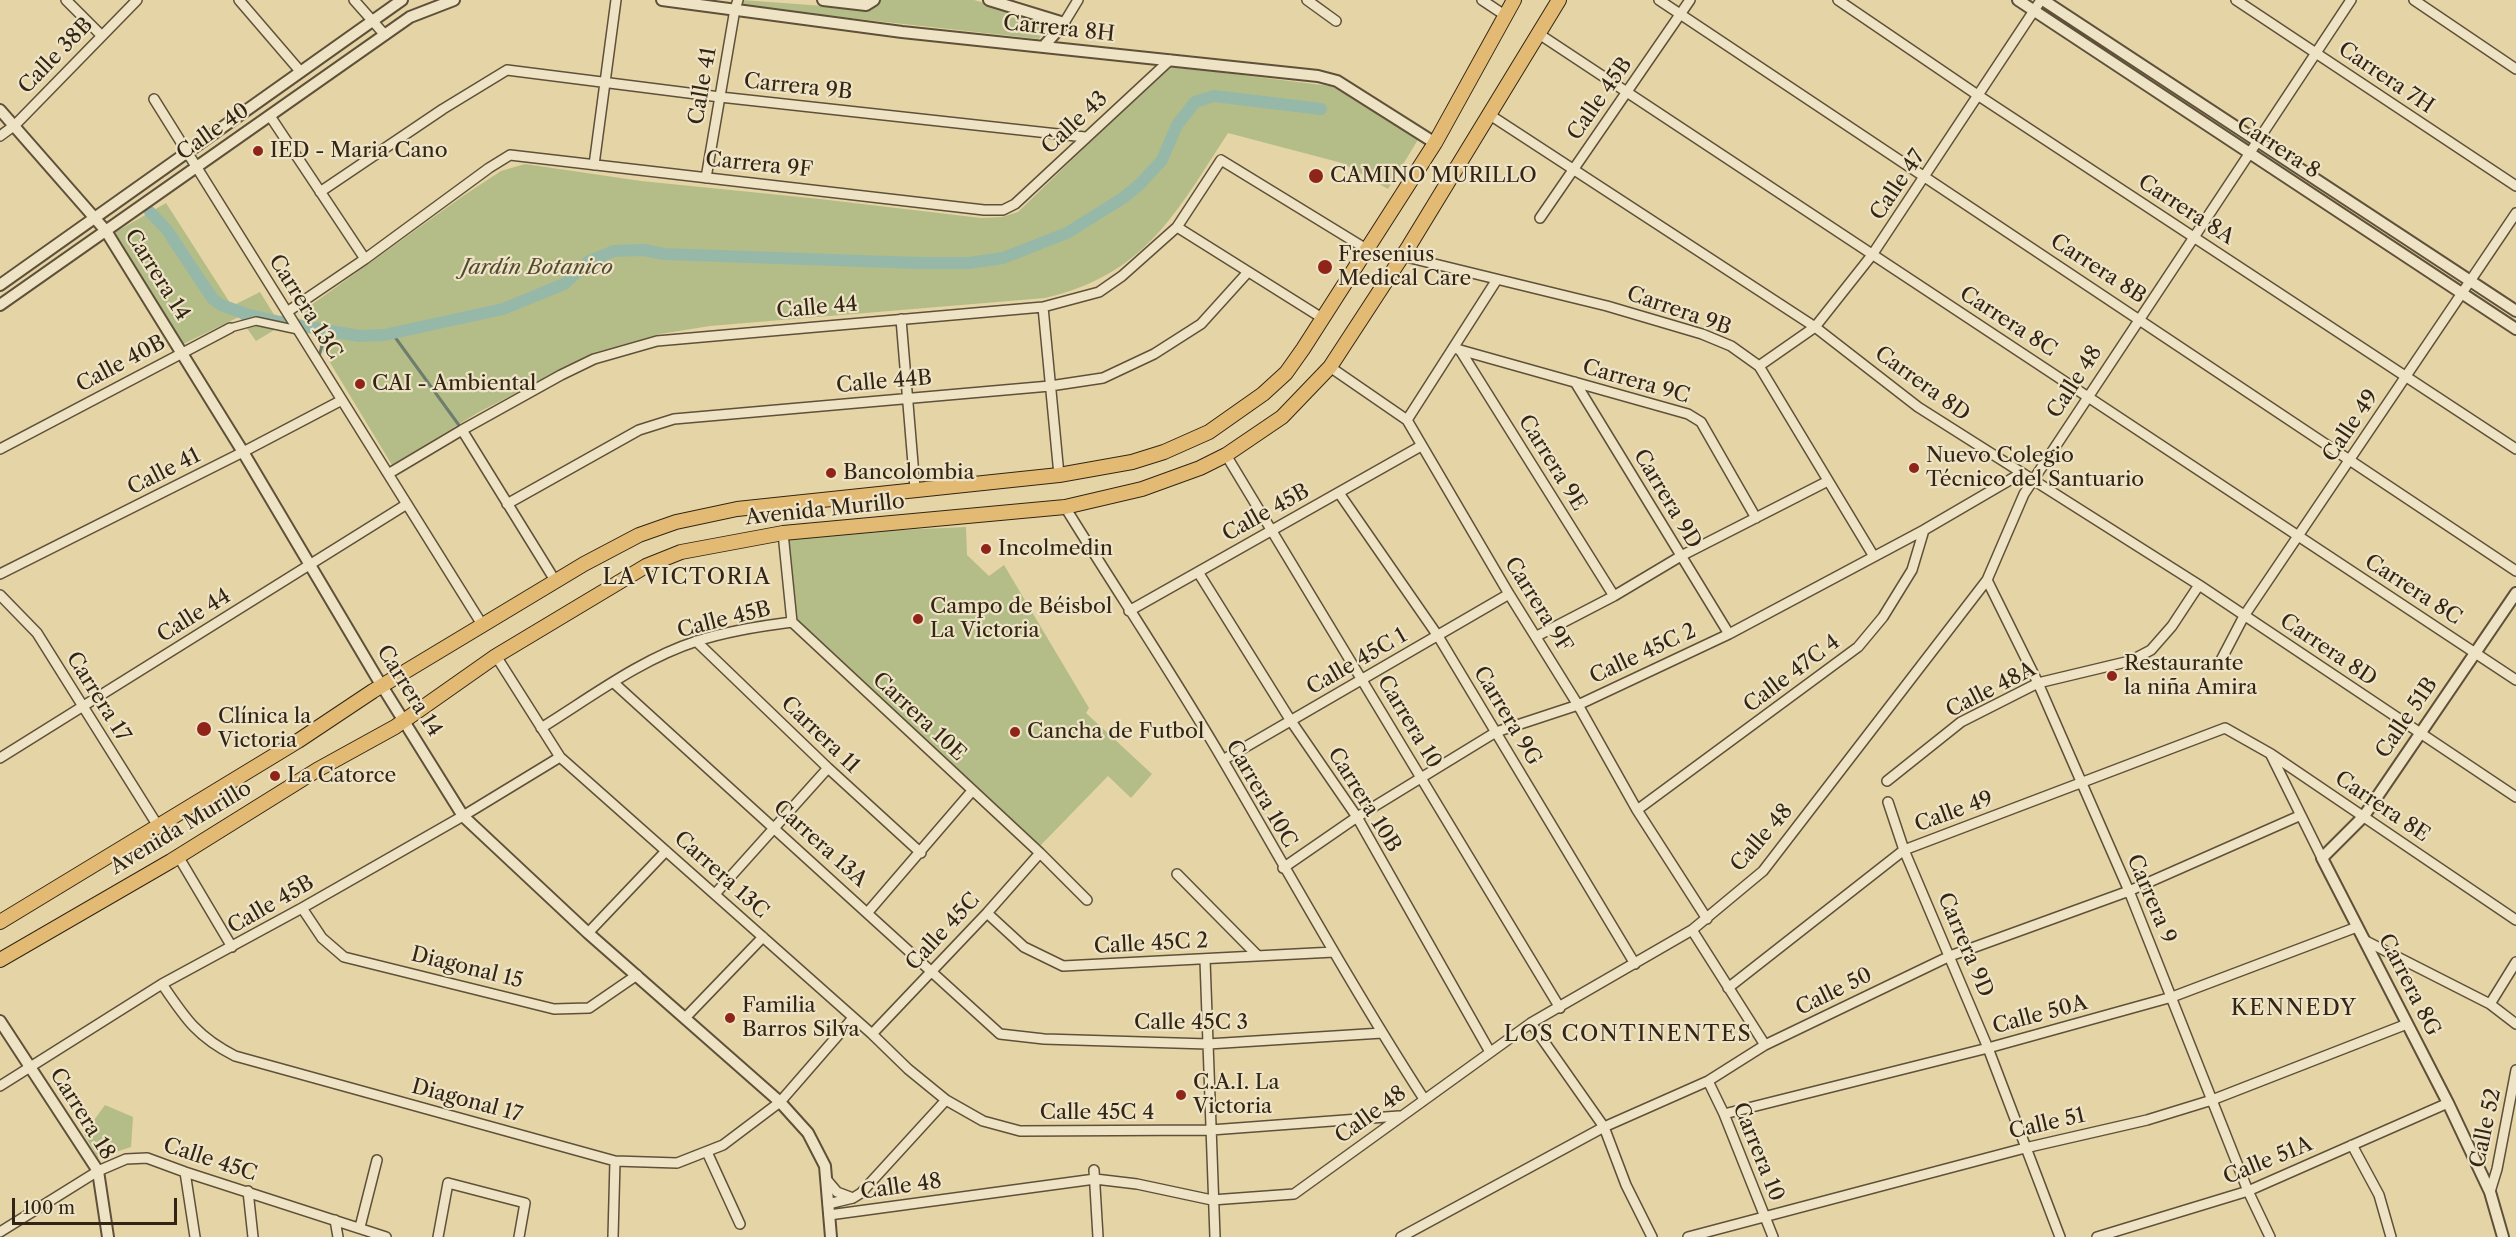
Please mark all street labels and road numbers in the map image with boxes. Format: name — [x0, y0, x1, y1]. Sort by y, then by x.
street label: Carrera 8H — [1002, 11, 1116, 47]
street label: Calle 38B — [14, 13, 98, 99]
street label: Carrera 7H — [2333, 37, 2439, 119]
street label: Calle 41 — [684, 45, 722, 127]
street label: Calle 45B — [1562, 53, 1638, 145]
street label: Carrera 9B — [743, 69, 853, 105]
street label: Calle 43 — [1037, 86, 1113, 160]
street label: Calle 40 — [172, 98, 254, 166]
street label: Carrera 8 — [2232, 112, 2324, 184]
street label: Calle 47 — [1865, 145, 1931, 225]
street label: Carrera 9F — [704, 147, 814, 183]
street label: Carrera 8A — [2133, 170, 2239, 250]
street label: Carrera 14 — [119, 225, 195, 325]
street label: Carrera 8B — [2045, 229, 2151, 309]
street label: Carrera 13C — [263, 250, 347, 364]
street label: Carrera 9B — [1623, 281, 1735, 341]
street label: Carrera 8C — [1955, 281, 2061, 363]
street label: Calle 44 — [775, 292, 859, 324]
street label: Calle 40B — [72, 330, 170, 398]
street label: Carrera 8D — [1870, 341, 1974, 427]
street label: Calle 48 — [2042, 341, 2108, 423]
street label: Carrera 9C — [1579, 355, 1693, 409]
street label: Calle 44B — [835, 365, 933, 399]
street label: Calle 49 — [2318, 385, 2384, 467]
street label: Carrera 9E — [1513, 410, 1591, 516]
street label: Calle 41 — [124, 443, 204, 501]
street label: Carrera 9D — [1628, 445, 1706, 553]
street label: Calle 45B — [1218, 479, 1314, 547]
street label: Avenida Murillo — [744, 489, 906, 531]
street label: Carrera 8C — [2360, 549, 2466, 631]
street label: Carrera 9F — [1499, 553, 1577, 657]
street label: Calle 44 — [153, 584, 235, 648]
street label: Calle 45B — [675, 596, 773, 644]
street label: Carrera 8D — [2275, 608, 2381, 692]
street label: Calle 45C 2 — [1586, 618, 1700, 690]
street label: Calle 45C 1 — [1303, 623, 1411, 701]
street label: Calle 47C 4 — [1739, 630, 1845, 718]
street label: Carrera 14 — [371, 641, 447, 741]
street label: Carrera 17 — [61, 647, 135, 747]
street label: Calle 48A — [1942, 657, 2040, 723]
street label: Carrera 9G — [1468, 662, 1546, 770]
street label: Carrera 10E — [867, 667, 971, 767]
street label: Carrera 10 — [1371, 671, 1447, 773]
street label: Calle 51B — [2371, 673, 2443, 763]
street label: Carrera 11 — [775, 691, 865, 779]
street label: Carrera 10C — [1220, 736, 1302, 852]
street label: Carrera 10B — [1322, 743, 1406, 857]
street label: Carrera 8E — [2330, 766, 2434, 848]
street label: Avenida Murillo — [106, 776, 256, 880]
street label: Calle 49 — [1911, 786, 1997, 838]
street label: Carrera 13A — [768, 795, 872, 893]
street label: Calle 48 — [1726, 799, 1798, 877]
street label: Carrera 13C — [669, 826, 773, 924]
street label: Carrera 9 — [2121, 851, 2181, 947]
street label: Calle 45B — [223, 870, 319, 940]
street label: Calle 45C — [901, 888, 985, 976]
street label: Carrera 9D — [1932, 889, 1998, 1001]
street label: Calle 45C 2 — [1093, 928, 1209, 960]
street label: Carrera 8G — [2373, 930, 2445, 1040]
street label: Diagonal 15 — [408, 942, 526, 994]
street label: Calle 50 — [1792, 963, 1876, 1021]
street label: Calle 50A — [1990, 990, 2090, 1040]
street label: Calle 45C 3 — [1134, 1010, 1248, 1036]
street label: Carrera 18 — [44, 1064, 120, 1164]
street label: Diagonal 17 — [409, 1074, 525, 1128]
street label: Calle 48 — [1331, 1081, 1411, 1149]
street label: Calle 52 — [2465, 1086, 2507, 1170]
street label: Carrera 10 — [1727, 1099, 1789, 1205]
street label: Calle 45C 4 — [1040, 1100, 1154, 1126]
street label: Calle 51 — [2006, 1103, 2088, 1145]
street label: Calle 51A — [2220, 1132, 2316, 1190]
street label: Calle 45C — [160, 1133, 260, 1187]
street label: Calle 48 — [859, 1169, 943, 1205]

